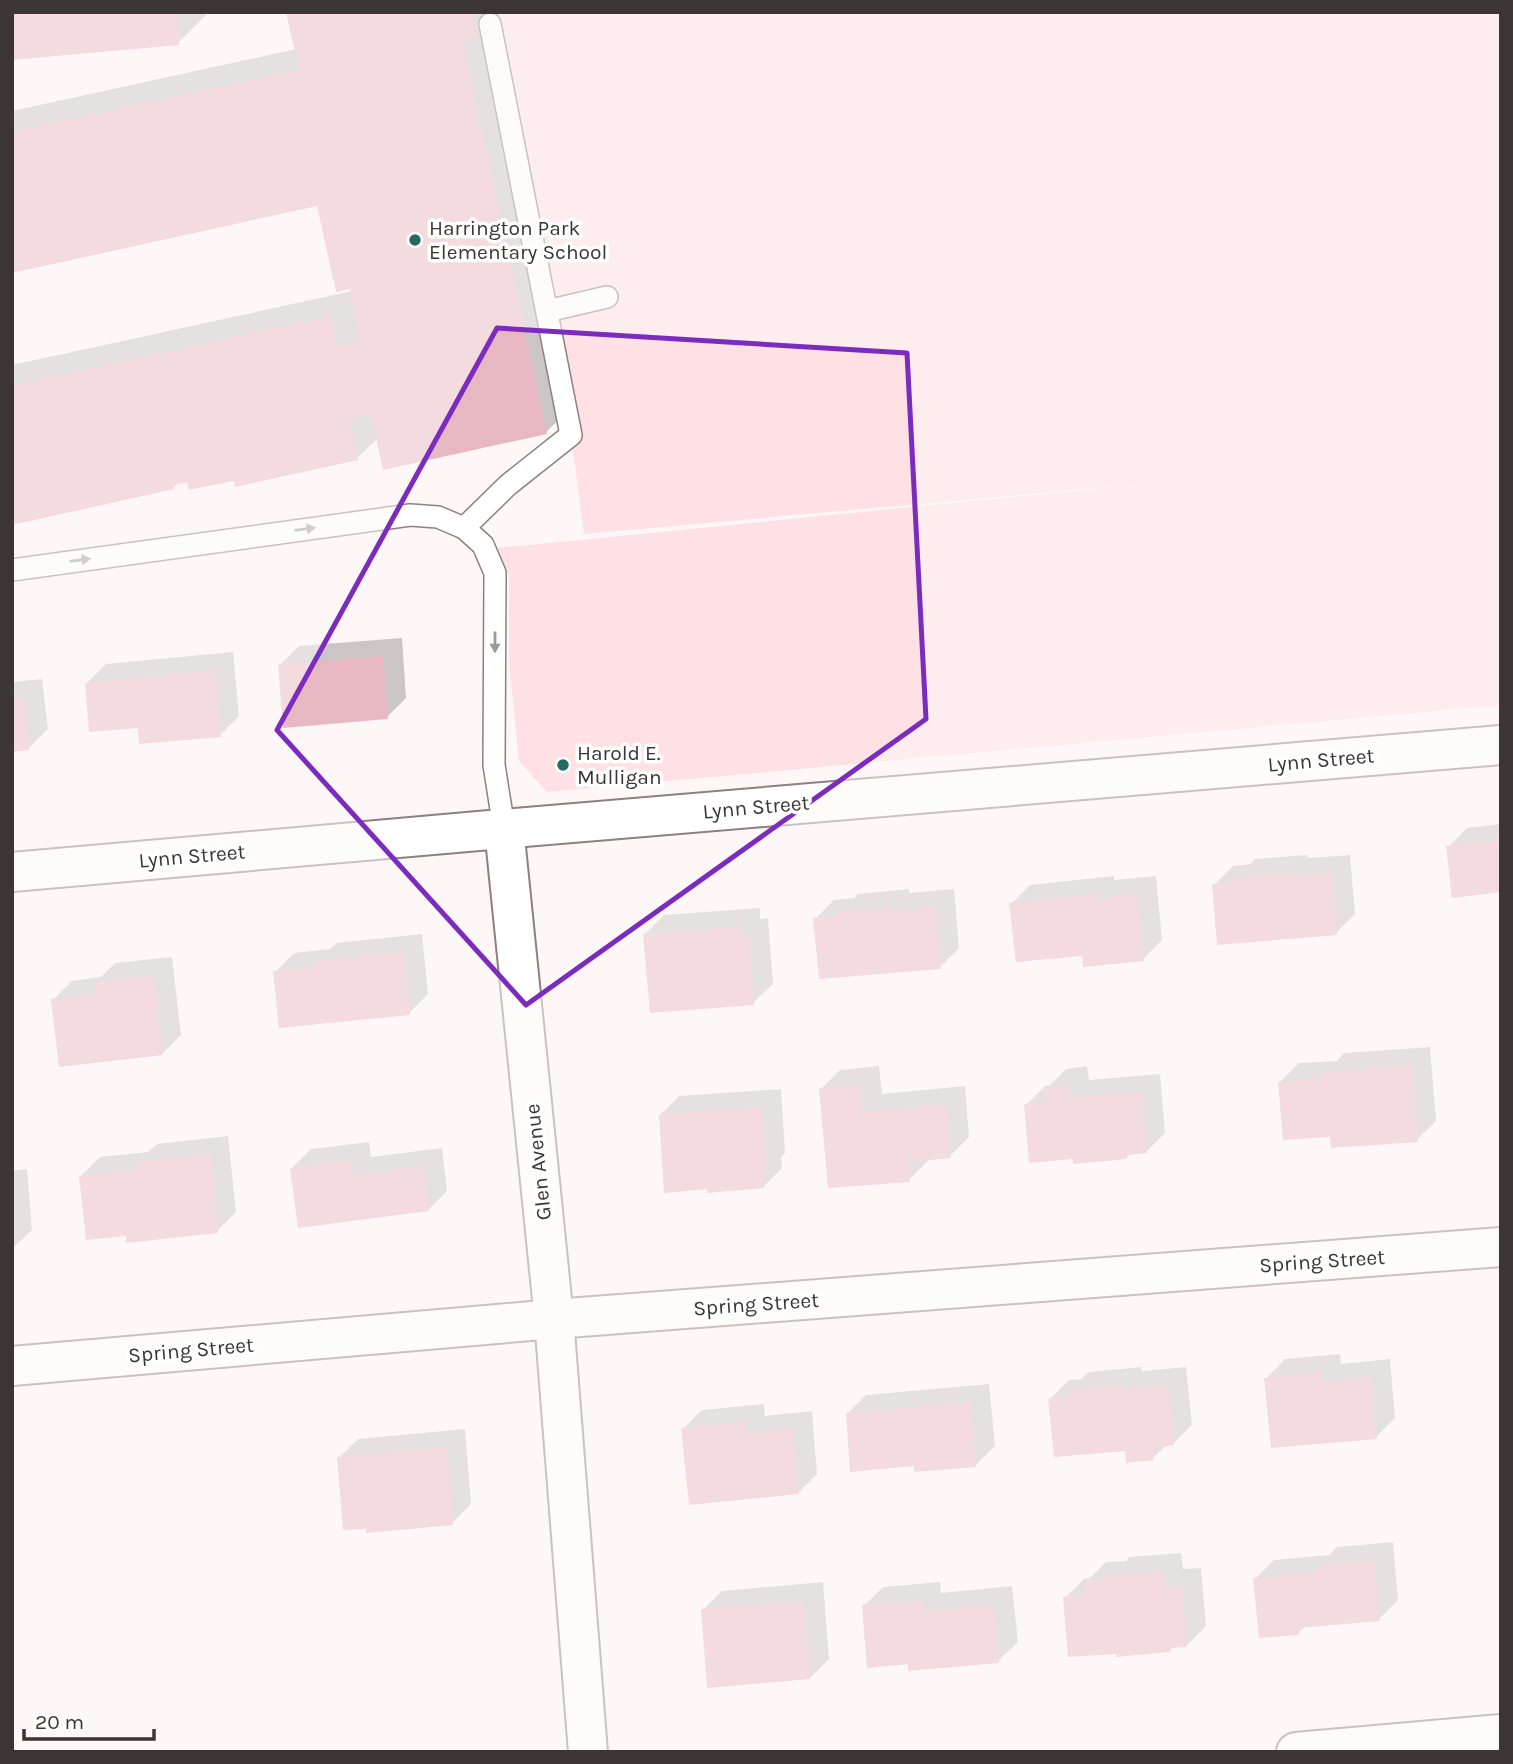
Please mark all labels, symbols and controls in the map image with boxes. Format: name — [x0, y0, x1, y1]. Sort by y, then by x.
place label: Harrington Park Elementary School — [429, 216, 607, 264]
marker: Harrington Park Elementary School — [407, 232, 423, 248]
one-way arrow — [294, 524, 316, 535]
one-way arrow — [69, 555, 91, 566]
one-way arrow — [489, 631, 501, 653]
place label: Harold E. Mulligan — [577, 741, 662, 789]
street label: Lynn Street — [1267, 743, 1375, 777]
marker: Harold E. Mulligan — [555, 757, 571, 773]
street label: Lynn Street — [702, 790, 810, 824]
street label: Lynn Street — [138, 839, 246, 873]
street label: Glen Avenue — [520, 1103, 556, 1221]
street label: Spring Street — [1258, 1245, 1386, 1277]
street label: Spring Street — [692, 1288, 820, 1320]
street label: Spring Street — [127, 1333, 255, 1367]
scale bar — [24, 1698, 154, 1742]
text: 20 m — [35, 1710, 84, 1734]

